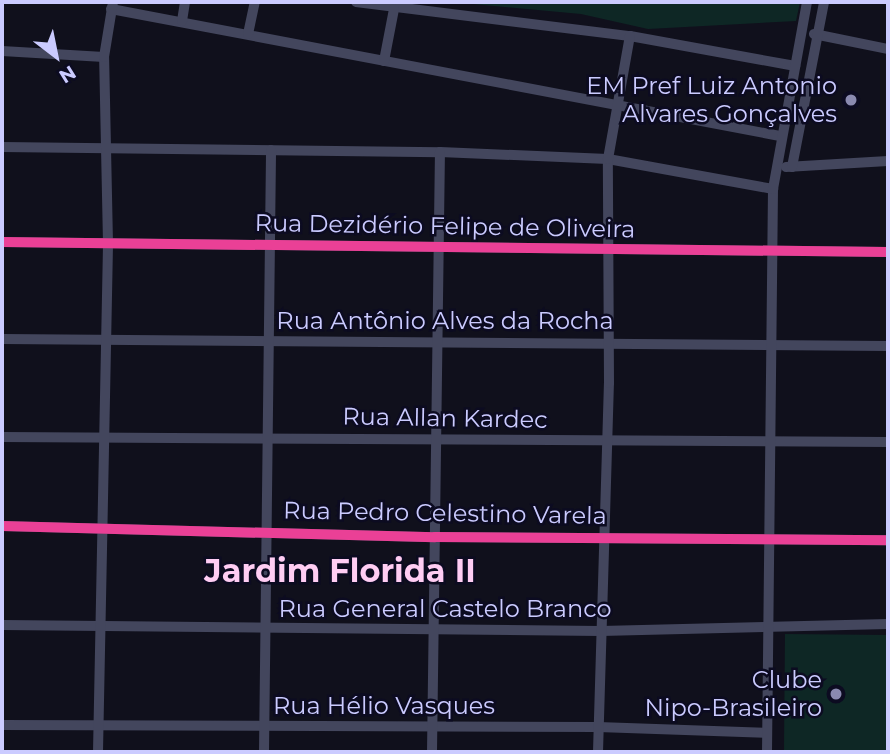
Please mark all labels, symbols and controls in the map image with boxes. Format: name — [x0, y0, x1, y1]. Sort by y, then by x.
north arrow — [21, 21, 91, 91]
text: N — [55, 60, 80, 88]
place label: EM Pref Luiz Antonio Alvares Gonçalves — [586, 72, 837, 128]
marker: EM Pref Luiz Antonio Alvares Gonçalves — [843, 92, 859, 108]
street label: Rua Dezidério Felipe de Oliveira — [254, 208, 636, 244]
street label: Rua Antônio Alves da Rocha — [276, 307, 614, 335]
street label: Rua Allan Kardec — [342, 402, 548, 434]
street label: Rua Pedro Celestino Varela — [283, 496, 607, 530]
district label: Jardim Florida II — [204, 552, 476, 590]
street label: Rua General Castelo Branco — [278, 595, 612, 623]
place label: Clube Nipo-Brasileiro — [644, 666, 822, 722]
marker: Clube Nipo-Brasileiro — [828, 686, 844, 702]
street label: Rua Hélio Vasques — [273, 692, 495, 720]

